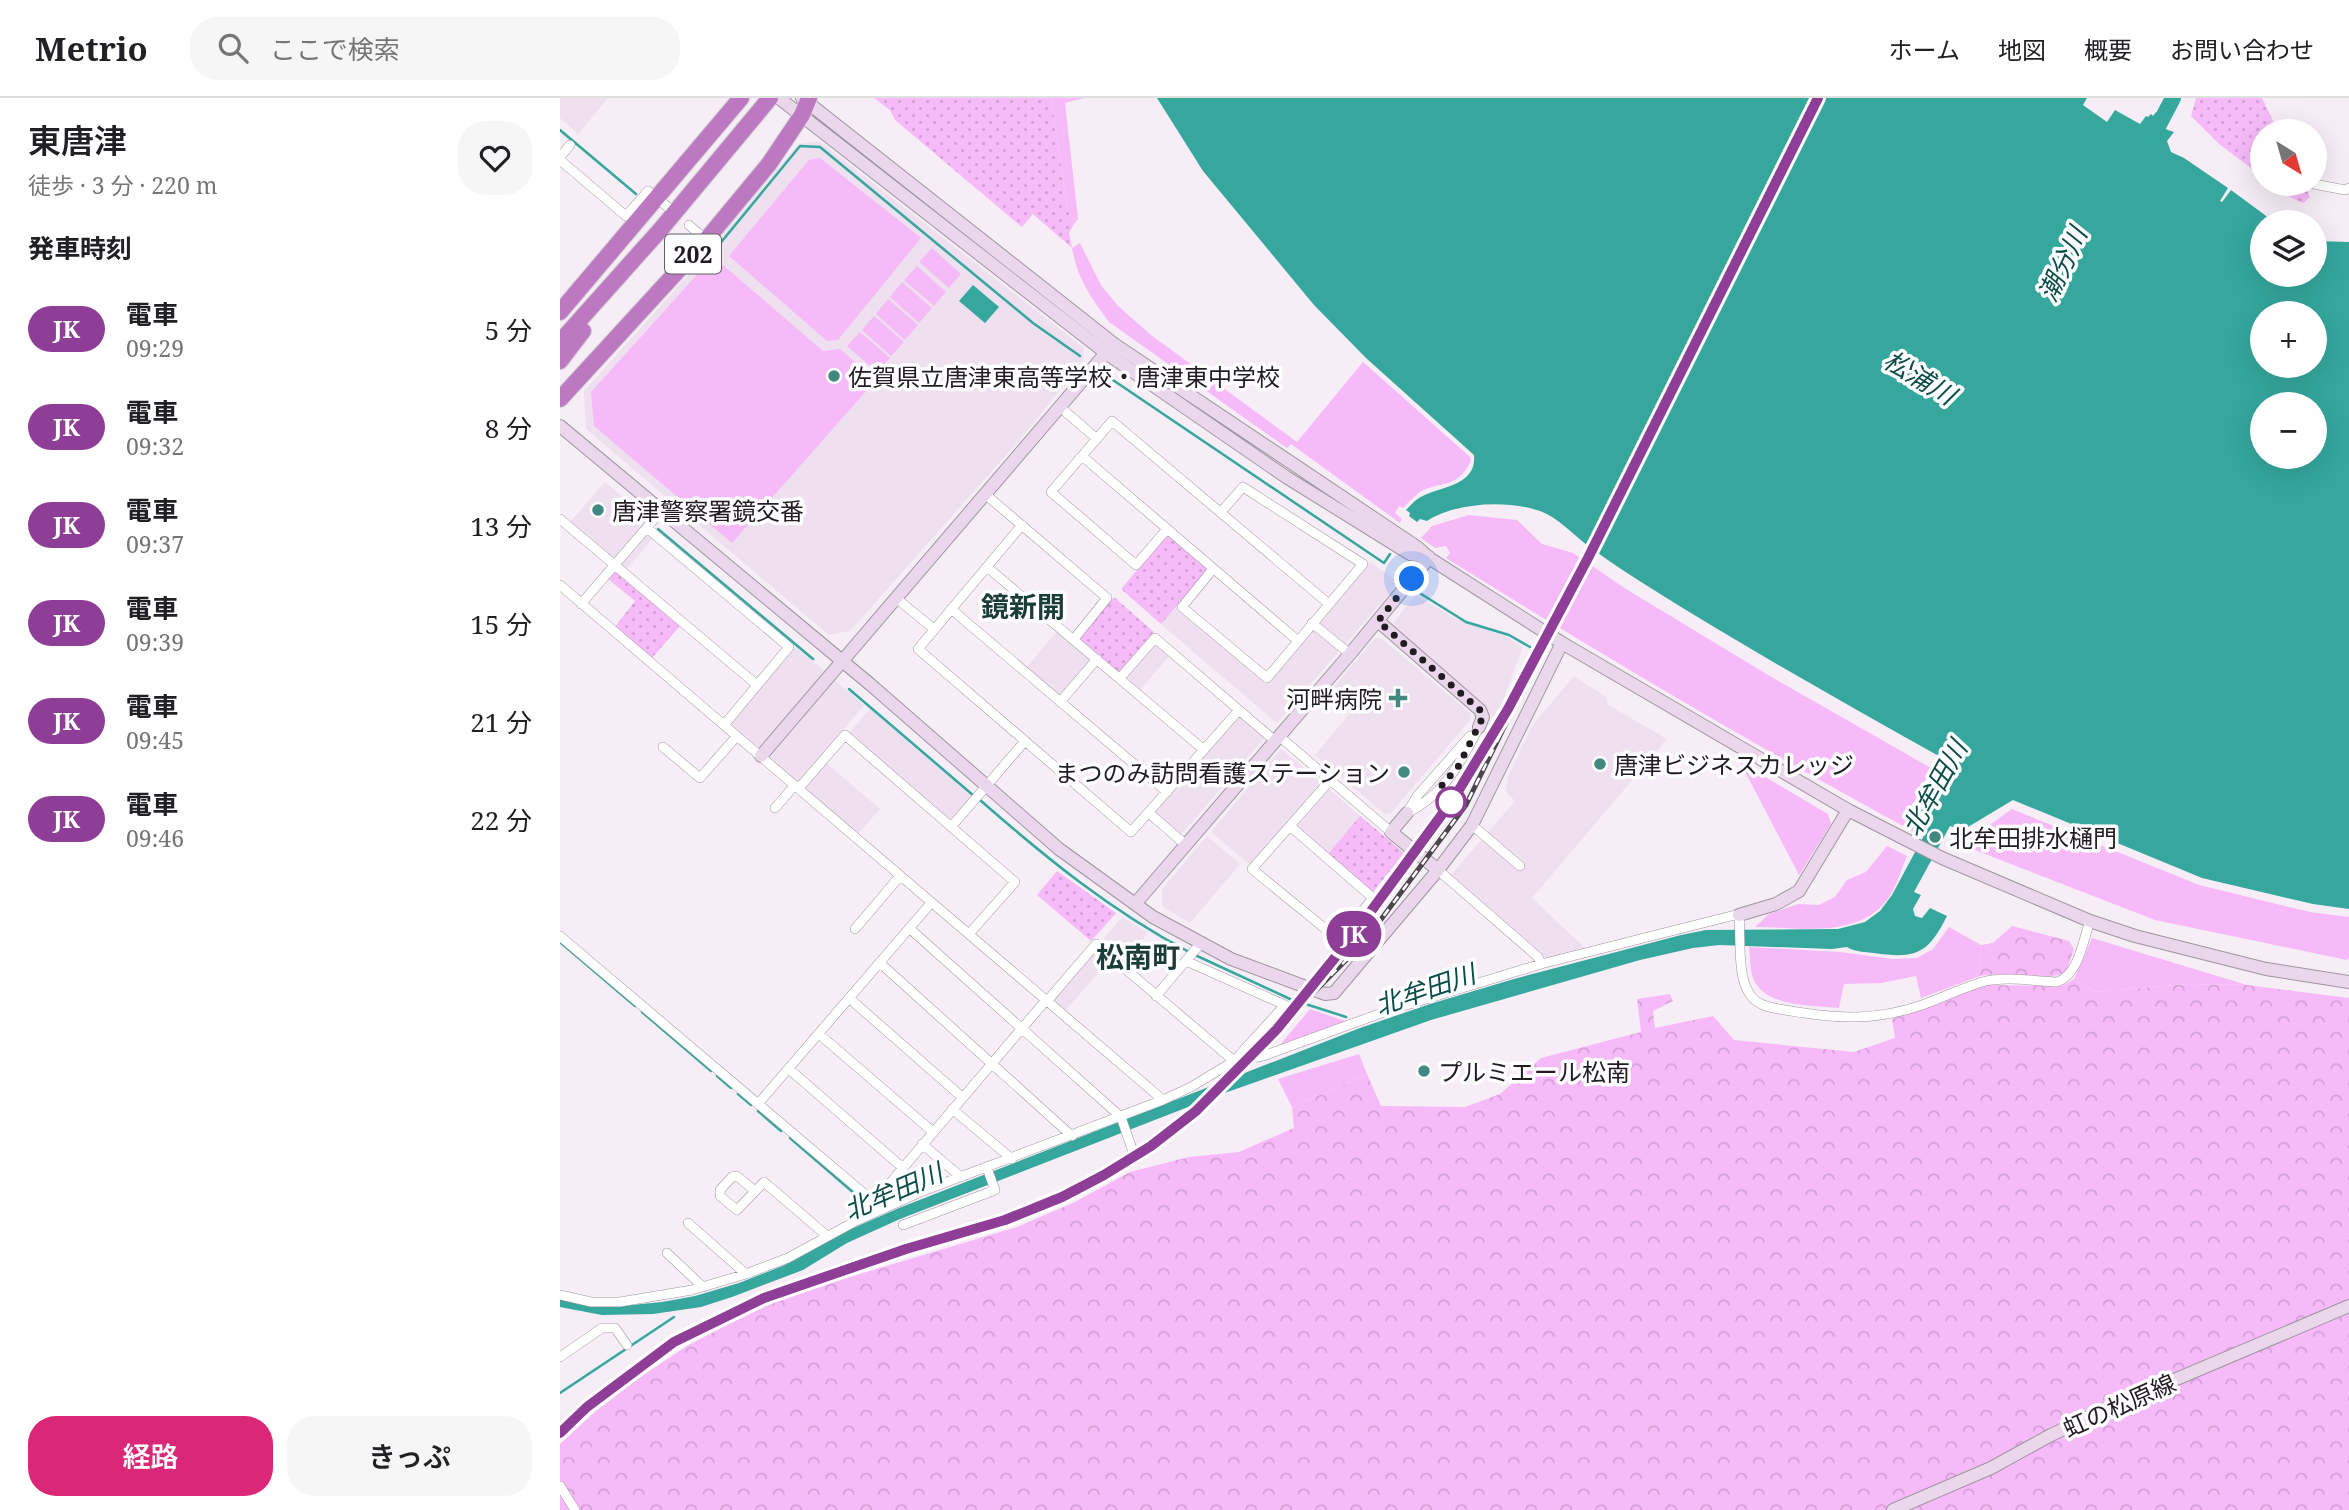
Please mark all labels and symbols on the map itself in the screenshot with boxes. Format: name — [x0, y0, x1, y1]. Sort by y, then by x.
north arrow — [2250, 119, 2328, 196]
water label: 潮分川 — [2029, 218, 2096, 307]
road number: 202 — [665, 234, 721, 274]
water label: 松浦川 — [1877, 341, 1965, 414]
place label: 佐賀県立唐津東高等学校・唐津東中学校 — [848, 360, 1280, 393]
marker: 佐賀県立唐津東高等学校・唐津東中学校 — [826, 368, 842, 384]
place label: 唐津警察署鏡交番 — [612, 494, 804, 527]
marker: 唐津警察署鏡交番 — [590, 502, 606, 518]
your location — [1394, 561, 1429, 596]
district label: 鏡新開 — [981, 587, 1065, 625]
place label: 河畔病院 — [1286, 682, 1382, 715]
marker: 河畔病院 — [1388, 688, 1408, 708]
water label: 北牟田川 — [1893, 731, 1976, 842]
place label: 唐津ビジネスカレッジ — [1614, 748, 1854, 781]
place label: まつのみ訪問看護ステーション — [1054, 756, 1390, 789]
marker: 唐津ビジネスカレッジ — [1592, 756, 1608, 772]
marker: まつのみ訪問看護ステーション — [1396, 764, 1412, 780]
unlabelled marker — [1436, 787, 1466, 817]
place label: 北牟田排水樋門 — [1949, 821, 2117, 854]
marker: 北牟田排水樋門 — [1927, 829, 1943, 845]
line badge: JK — [1322, 911, 1386, 957]
district label: 松南町 — [1096, 937, 1180, 975]
water label: 北牟田川 — [1370, 954, 1483, 1023]
place label: プルミエール松南 — [1438, 1055, 1630, 1088]
marker: プルミエール松南 — [1416, 1063, 1432, 1079]
water label: 北牟田川 — [838, 1153, 951, 1228]
street label: 虹の松原線 — [2057, 1366, 2181, 1444]

